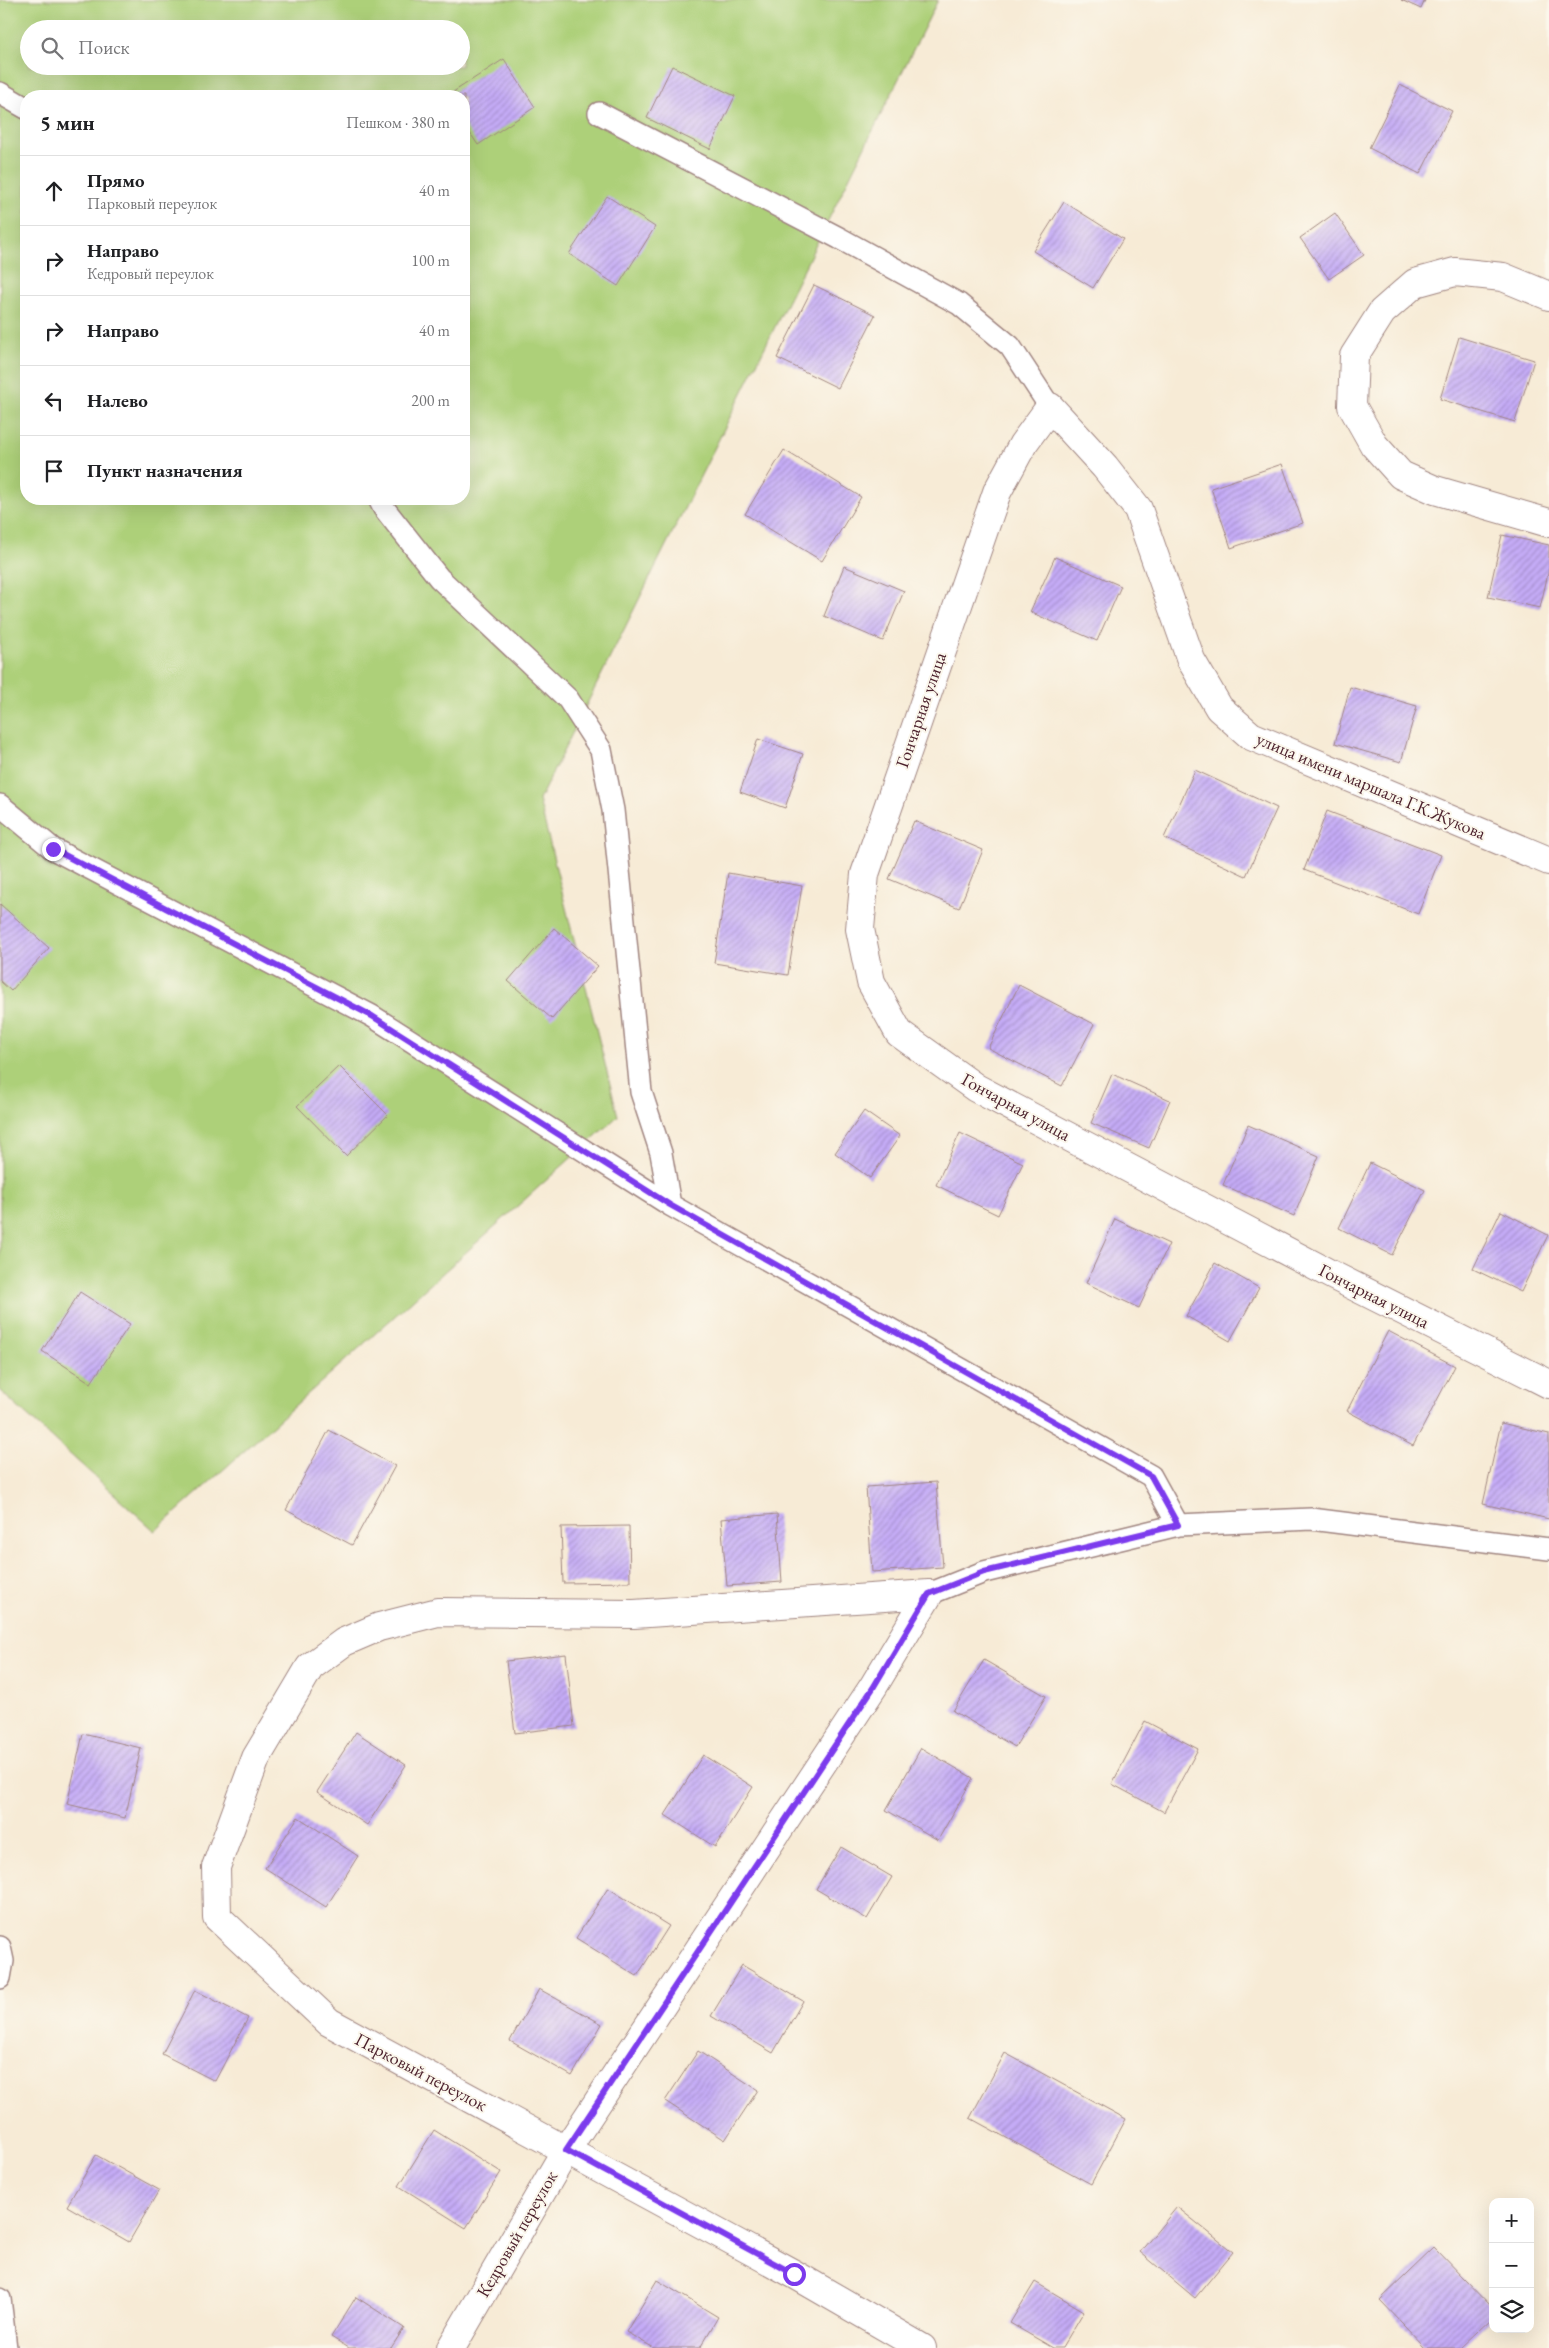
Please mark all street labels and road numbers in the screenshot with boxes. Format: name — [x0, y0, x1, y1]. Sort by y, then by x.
street label: Гончарная улица — [890, 648, 951, 771]
street label: улица имени маршала Г.К.Жукова — [1253, 727, 1490, 845]
street label: Гончарная улица — [958, 1067, 1075, 1146]
street label: Гончарная улица — [1315, 1258, 1434, 1334]
street label: Парковый переулок — [351, 2027, 492, 2116]
street label: Кедровый переулок — [471, 2166, 562, 2301]

